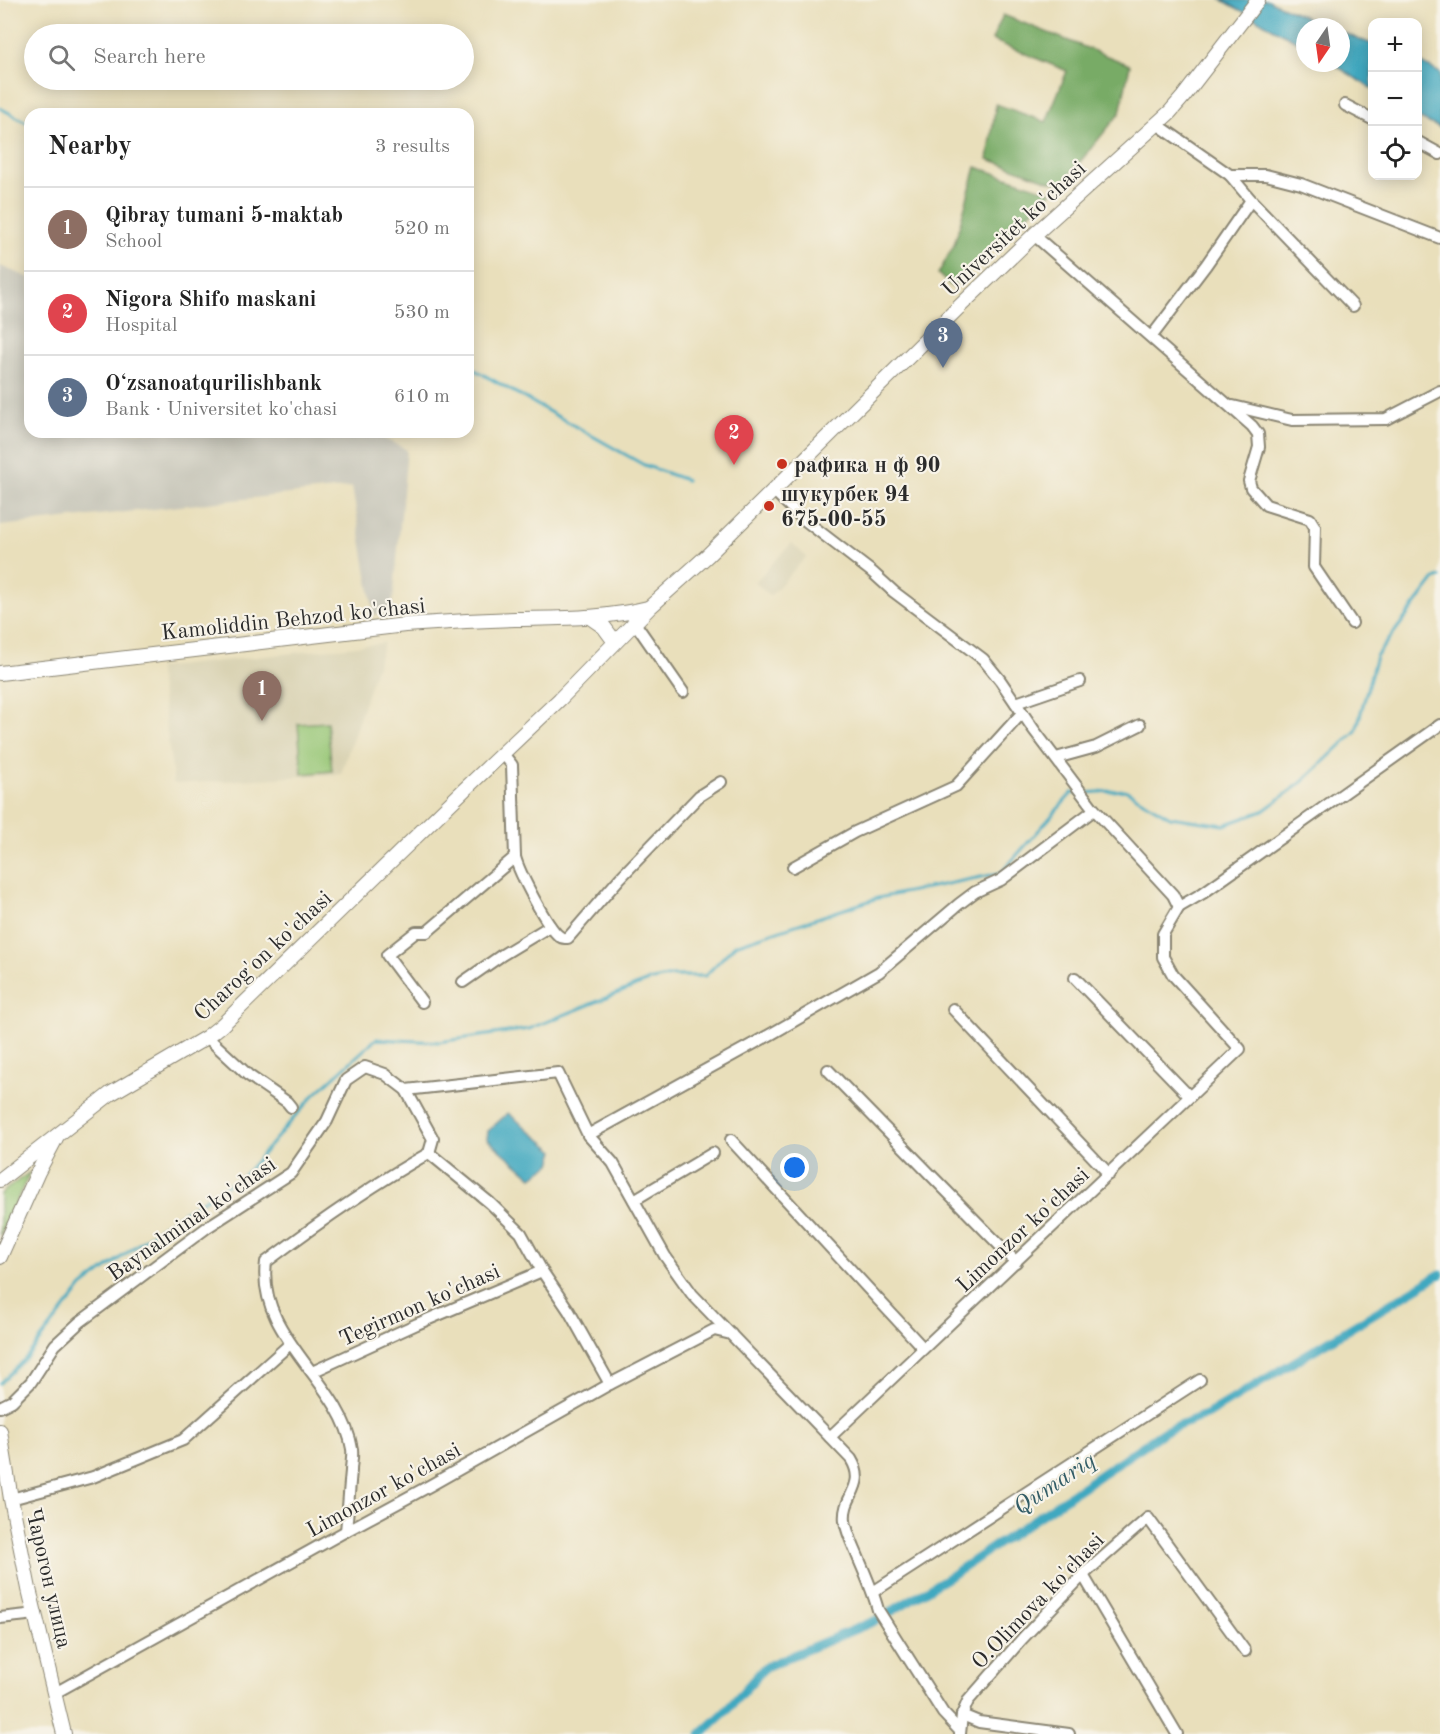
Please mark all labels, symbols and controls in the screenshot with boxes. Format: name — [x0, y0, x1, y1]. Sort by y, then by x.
north arrow — [1296, 18, 1350, 72]
map controls — [1368, 18, 1422, 180]
button: + — [1368, 18, 1422, 72]
search box — [24, 24, 474, 90]
icon: search — [45, 41, 78, 74]
text: Search here — [93, 46, 206, 68]
button: − — [1368, 72, 1422, 126]
button: locate — [1368, 126, 1422, 180]
text: Nearby — [48, 134, 132, 160]
text: 3 results — [375, 137, 450, 157]
street label: Universitet ko'chasi — [938, 157, 1090, 301]
text: Qibray tumani 5-maktab — [105, 205, 343, 227]
text: 1 — [62, 219, 73, 239]
text: 520 m — [394, 219, 450, 239]
text: School — [105, 232, 162, 252]
text: Nigora Shifo maskani — [105, 289, 316, 311]
text: 2 — [62, 303, 73, 323]
text: 530 m — [394, 303, 450, 323]
text: Hospital — [105, 316, 177, 336]
pin: 3 — [924, 318, 962, 368]
text: Oʻzsanoatqurilishbank — [105, 373, 322, 395]
text: 3 — [62, 387, 73, 407]
text: 610 m — [394, 387, 450, 407]
text: Bank · Universitet ko'chasi — [105, 400, 337, 420]
pin: 2 — [714, 416, 754, 465]
place label: рафика н ф 90 — [794, 455, 940, 478]
marker: рафика н ф 90 — [775, 457, 789, 471]
place label: шукурбек 94 675-00-55 — [781, 484, 910, 531]
marker: шукурбек 94 675-00-55 — [762, 499, 776, 513]
street label: Kamoliddin Behzod ko'chasi — [160, 595, 427, 645]
pin: 1 — [242, 672, 282, 721]
street label: Charog'on ko'chasi — [190, 887, 336, 1026]
street label: Baynalminal ko'chasi — [104, 1153, 280, 1286]
your location — [780, 1153, 809, 1182]
street label: Limonzor ko'chasi — [953, 1164, 1094, 1297]
street label: Tegirmon ko'chasi — [336, 1261, 503, 1351]
street label: Limonzor ko'chasi — [303, 1439, 465, 1542]
water label: Qumariq — [1010, 1448, 1101, 1521]
street label: Чарогон улица — [21, 1506, 75, 1651]
street label: O.Olimova ko'chasi — [968, 1529, 1109, 1674]

